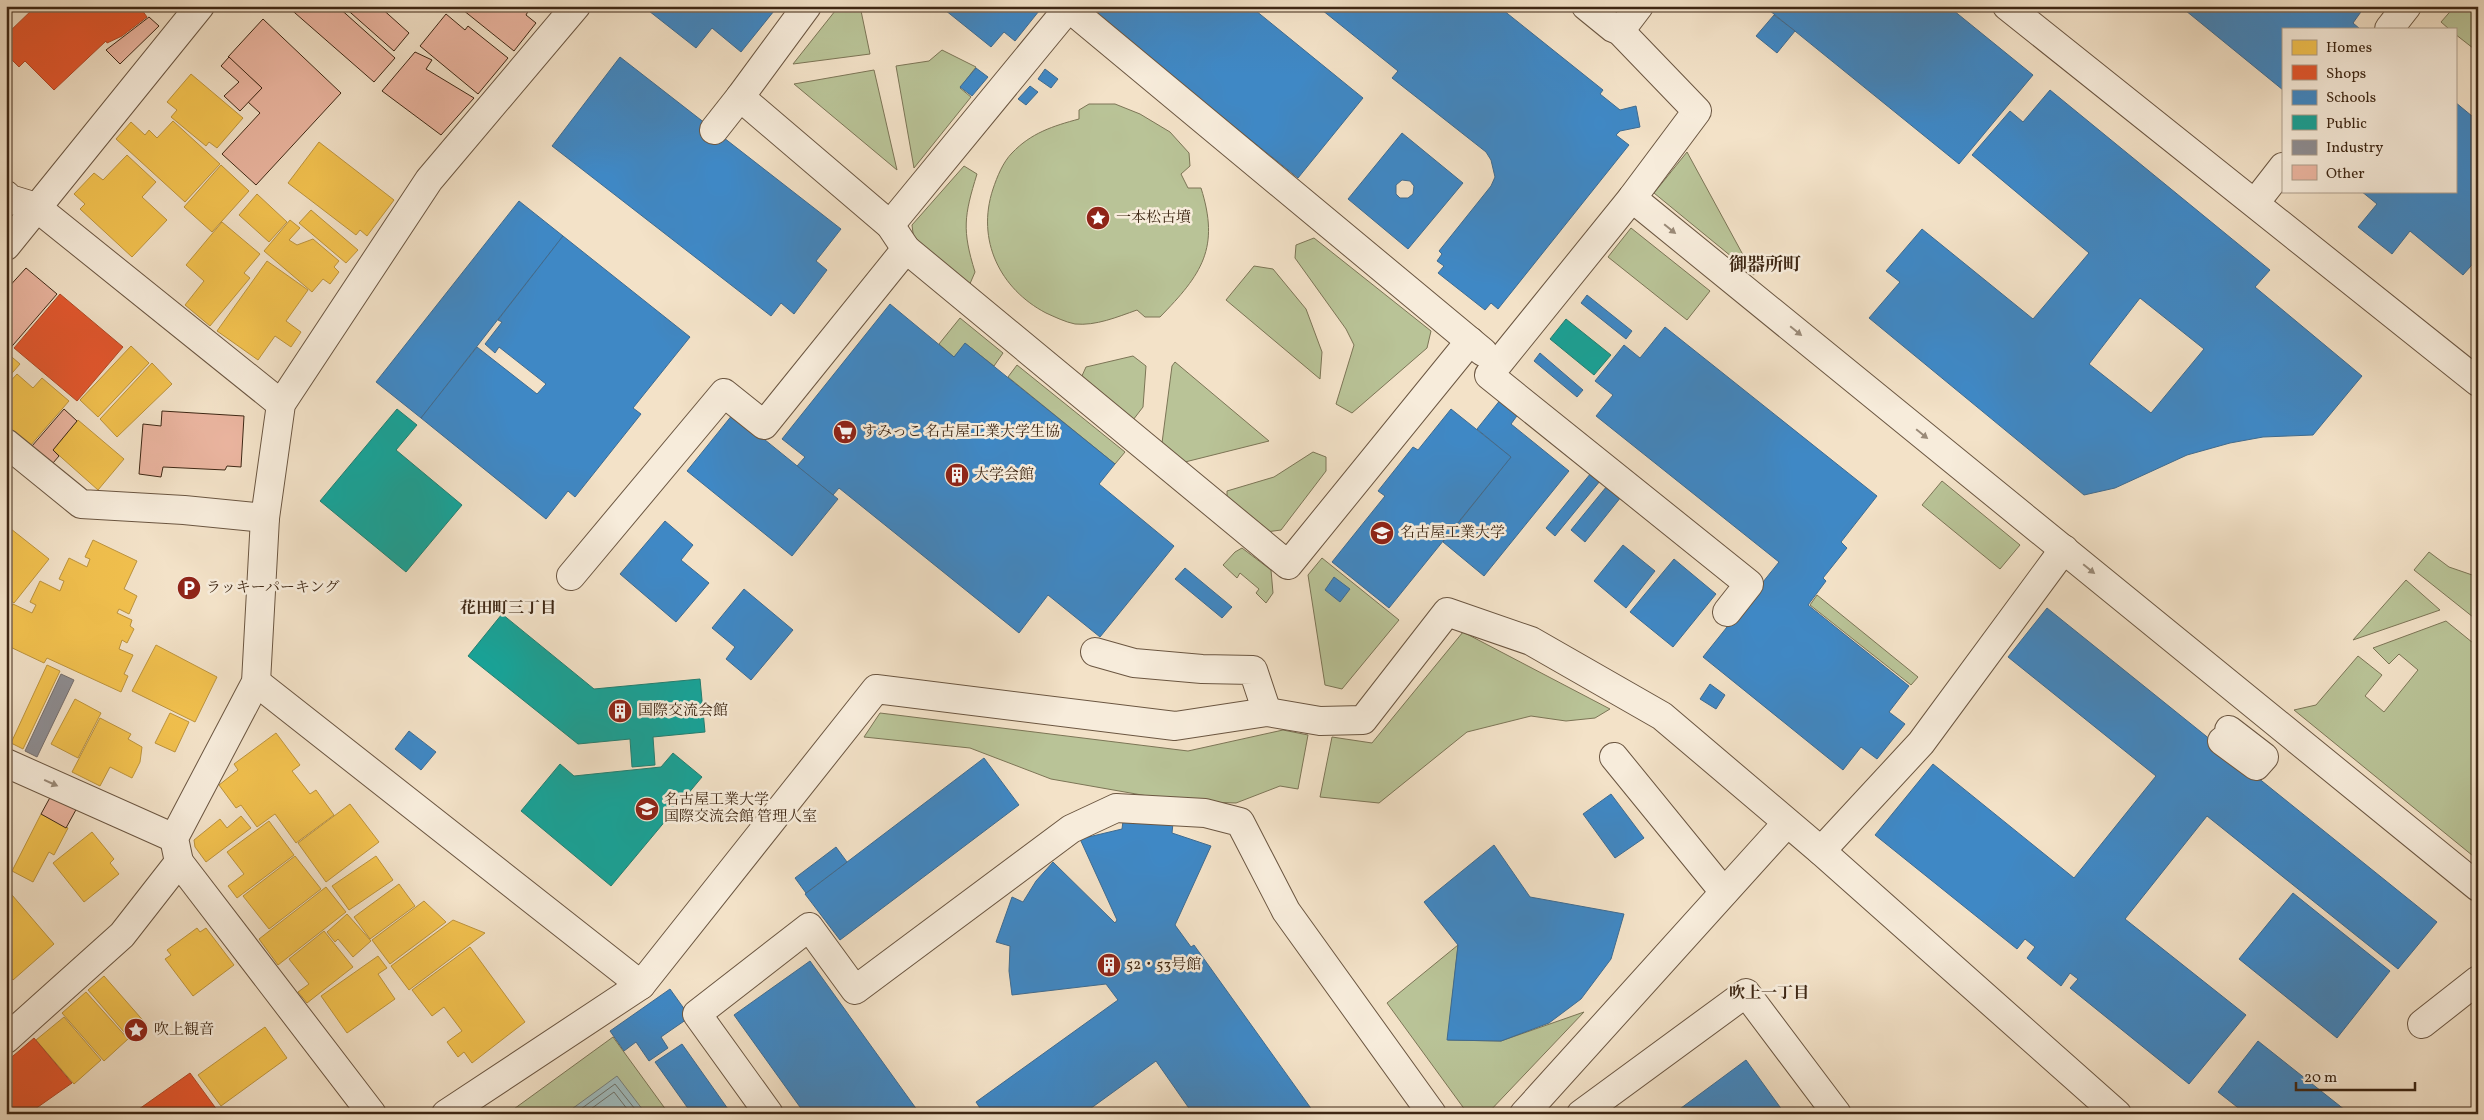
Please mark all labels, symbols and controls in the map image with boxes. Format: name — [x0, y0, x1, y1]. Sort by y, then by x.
legend — [2282, 28, 2456, 192]
text: Homes — [2326, 38, 2372, 59]
text: Shops — [2326, 64, 2366, 85]
text: Schools — [2326, 88, 2376, 109]
text: Public — [2326, 114, 2367, 135]
text: Industry — [2326, 138, 2383, 159]
text: Other — [2326, 164, 2365, 185]
place icon: 一本松古墳 — [1085, 205, 1111, 231]
place label: 一本松古墳 — [1116, 208, 1191, 229]
one-way arrow — [1663, 223, 1676, 234]
district label: 御器所町 — [1729, 253, 1801, 278]
one-way arrow — [1789, 326, 1802, 337]
supermarket icon: すみっこ 名古屋工業大学生協 — [832, 419, 858, 445]
place label: すみっこ 名古屋工業大学生協 — [862, 422, 1060, 443]
one-way arrow — [1915, 429, 1928, 440]
building icon: 大学会館 — [944, 462, 970, 488]
place label: 大学会館 — [974, 465, 1034, 486]
school or university icon: 名古屋工業大学 — [1369, 520, 1395, 546]
place label: 名古屋工業大学 — [1400, 523, 1505, 544]
one-way arrow — [2082, 564, 2095, 575]
parking icon: ラッキーパーキング — [176, 575, 202, 601]
place label: ラッキーパーキング — [206, 578, 340, 599]
district label: 花田町三丁目 — [460, 598, 556, 620]
building icon: 国際交流会館 — [607, 698, 633, 724]
place label: 国際交流会館 — [638, 701, 728, 722]
one-way arrow — [44, 779, 58, 787]
place label: 名古屋工業大学 国際交流会館 管理人室 — [664, 790, 817, 828]
school or university icon: 名古屋工業大学 国際交流会館 管理人室 — [634, 796, 660, 822]
building icon: 52・53号館 — [1096, 952, 1122, 978]
place label: 52・53号館 — [1126, 955, 1201, 976]
district label: 吹上一丁目 — [1729, 983, 1809, 1005]
place icon: 吹上観音 — [123, 1017, 149, 1043]
place label: 吹上観音 — [154, 1020, 214, 1041]
scale bar — [2296, 1060, 2415, 1092]
text: 20 m — [2304, 1068, 2337, 1089]

